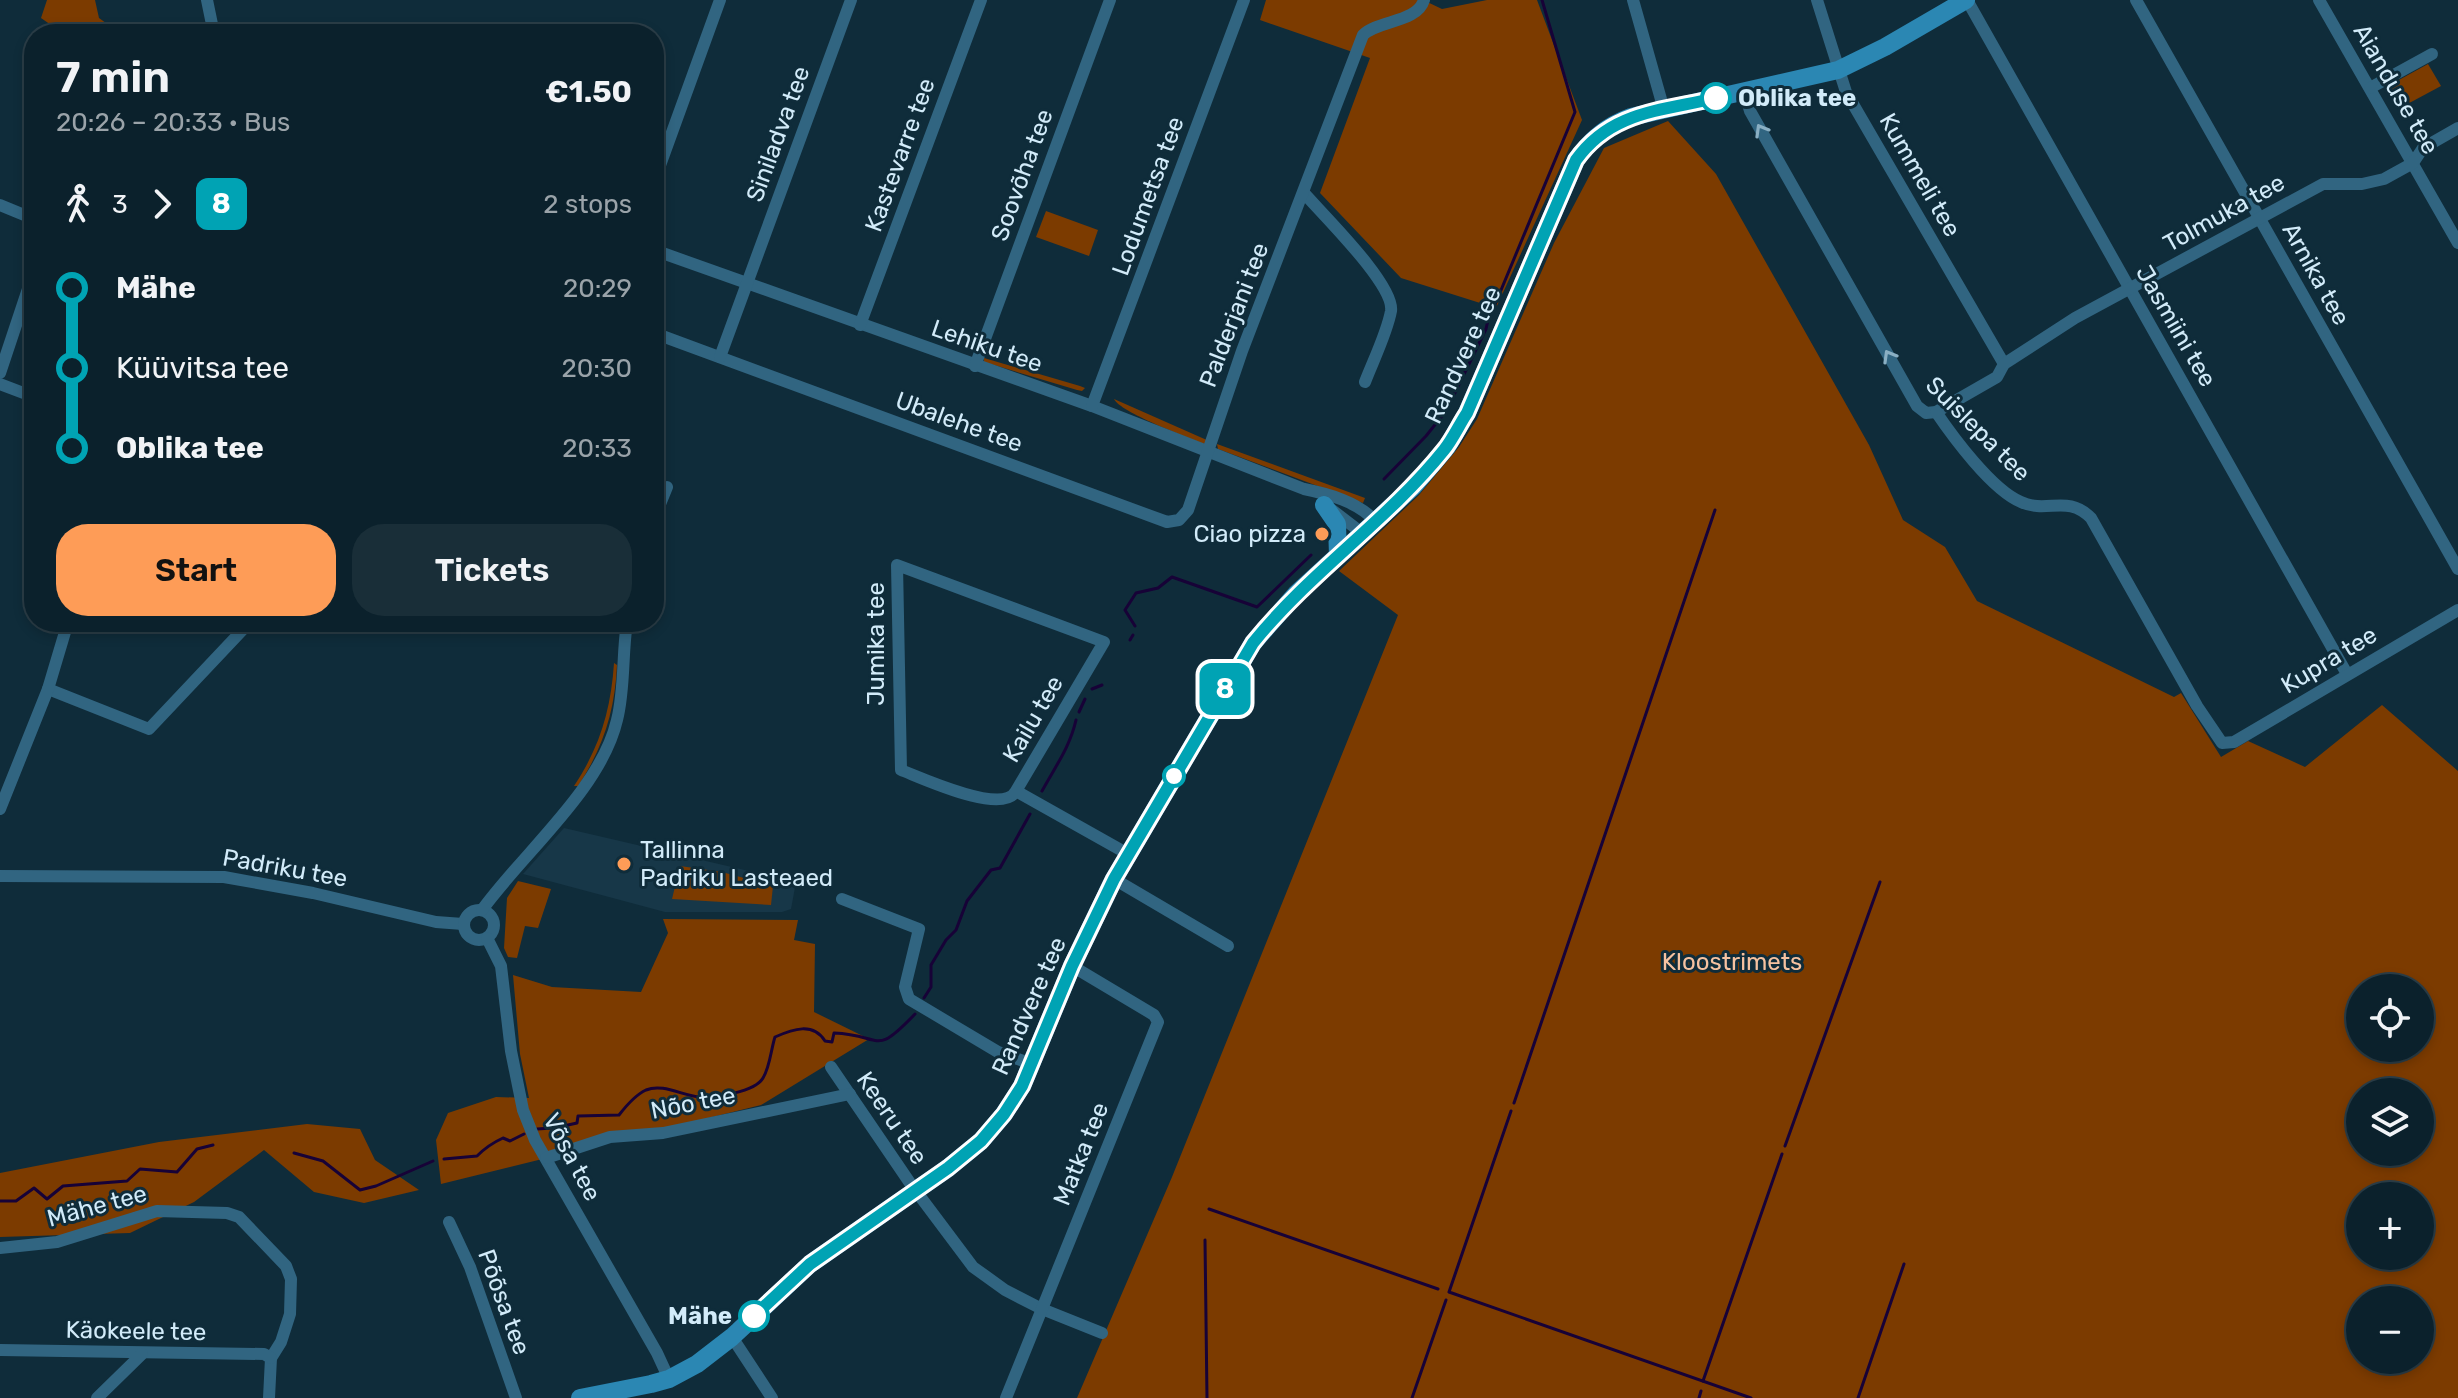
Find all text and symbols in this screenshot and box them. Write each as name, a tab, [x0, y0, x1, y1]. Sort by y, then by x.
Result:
street label: Aianduse tee	[2347, 19, 2445, 159]
text: 7 min	[56, 51, 170, 103]
street label: Siniladva tee	[741, 62, 815, 206]
text: €1.50	[545, 74, 632, 110]
street label: Kastevarre tee	[859, 74, 941, 236]
marker: Oblika tee	[1701, 83, 1731, 113]
place label: Oblika tee	[1738, 84, 1856, 112]
street label: Soovõha tee	[985, 105, 1059, 245]
text: 20:26 – 20:33 · Bus	[56, 107, 290, 138]
street label: Kummeli tee	[1873, 108, 1967, 242]
street label: Lodumetsa tee	[1106, 113, 1190, 279]
one-way arrow	[1755, 124, 1771, 139]
street label: Tolmuka tee	[2159, 168, 2289, 258]
icon: walk	[56, 182, 100, 226]
icon: forward	[140, 182, 184, 226]
text: 8	[212, 187, 231, 220]
text: 3	[112, 189, 128, 220]
text: 2 stops	[543, 189, 632, 220]
street label: Arnika tee	[2276, 218, 2356, 330]
street label: Palderjani tee	[1194, 239, 1274, 391]
street label: Jasmiini tee	[2130, 260, 2222, 392]
text: Mähe	[116, 270, 196, 306]
text: 20:29	[563, 273, 632, 304]
street label: Randvere tee	[1419, 282, 1507, 428]
street label: Lehiku tee	[928, 314, 1046, 378]
text: Küüvitsa tee	[116, 350, 289, 386]
one-way arrow	[1883, 350, 1899, 365]
text: 20:30	[561, 353, 632, 384]
street label: Suislepa tee	[1920, 371, 2036, 487]
street label: Ubalehe tee	[892, 386, 1026, 458]
text: Oblika tee	[116, 430, 264, 466]
text: 20:33	[562, 433, 632, 464]
place label: Ciao pizza	[1194, 520, 1306, 548]
button: Start	[56, 524, 336, 616]
button: Tickets	[352, 524, 632, 616]
marker: Ciao pizza	[1313, 525, 1331, 543]
street label: Jumika tee	[862, 582, 890, 706]
street label: Kupra tee	[2276, 621, 2382, 699]
line badge: 8	[1199, 663, 1251, 715]
street label: Kailu tee	[997, 671, 1069, 767]
text: 8	[1216, 672, 1234, 705]
unlabelled marker	[1163, 765, 1185, 787]
place label: Tallinna Padriku Lasteaed	[640, 836, 833, 892]
street label: Padriku tee	[220, 843, 350, 893]
marker: Tallinna Padriku Lasteaed	[615, 855, 633, 873]
street label: Randvere tee	[986, 933, 1072, 1079]
park label: Kloostrimets	[1662, 948, 1802, 976]
map controls	[2346, 974, 2434, 1374]
button: locate	[2346, 974, 2434, 1062]
street label: Keeru tee	[851, 1066, 933, 1170]
button: layers	[2346, 1078, 2434, 1166]
street label: Nõo tee	[648, 1081, 738, 1125]
street label: Matka tee	[1048, 1098, 1114, 1210]
street label: Võsa tee	[537, 1108, 607, 1206]
street label: Mähe tee	[44, 1179, 150, 1233]
button: +	[2346, 1182, 2434, 1270]
street label: Põõsa tee	[472, 1246, 536, 1358]
button: −	[2346, 1286, 2434, 1374]
marker: Mähe	[739, 1301, 769, 1331]
place label: Mähe	[668, 1302, 732, 1330]
street label: Käokeele tee	[65, 1316, 207, 1346]

